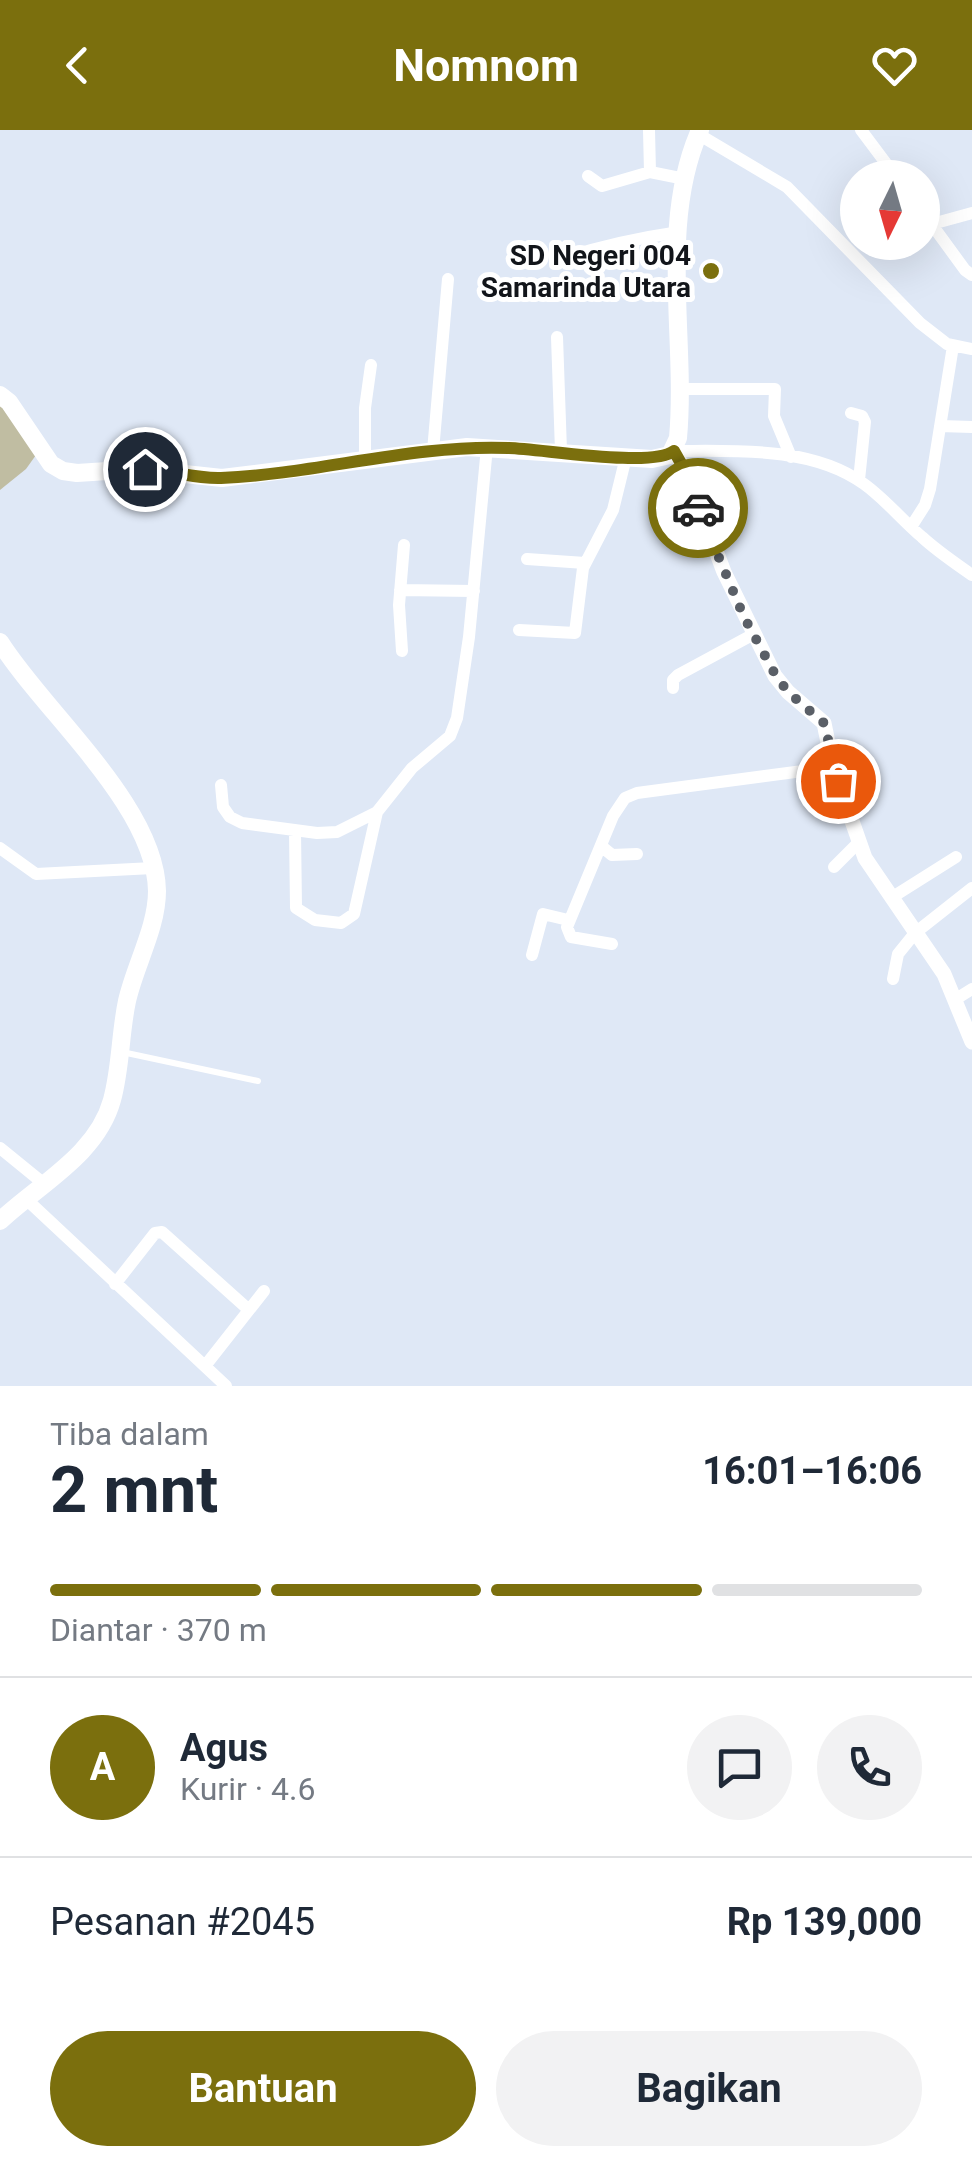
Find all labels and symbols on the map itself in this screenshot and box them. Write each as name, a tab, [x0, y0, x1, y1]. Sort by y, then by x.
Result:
north arrow	[840, 160, 940, 260]
place label: SD Negeri 004 Samarinda Utara	[481, 239, 691, 304]
marker: SD Negeri 004 Samarinda Utara	[700, 260, 722, 282]
pin	[103, 427, 188, 512]
courier	[648, 458, 748, 558]
pin	[796, 739, 881, 824]

